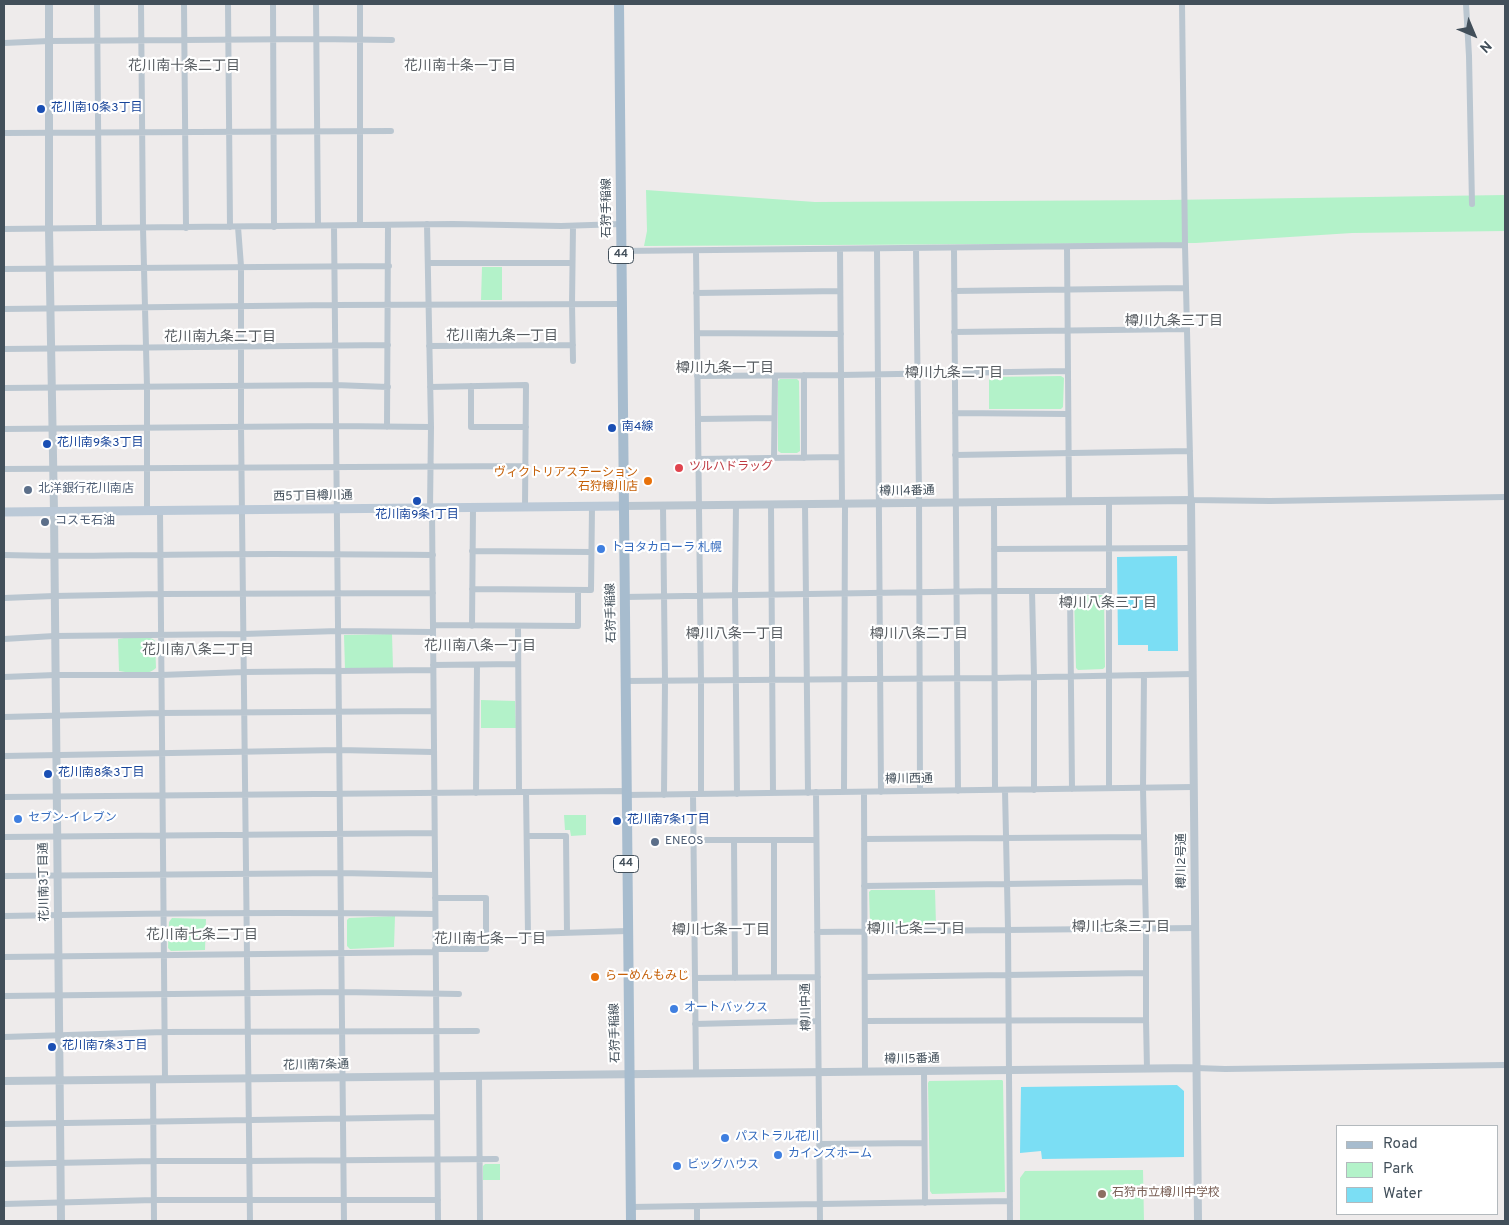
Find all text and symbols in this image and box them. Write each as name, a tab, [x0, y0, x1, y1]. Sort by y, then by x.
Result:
north arrow	[1449, 10, 1499, 60]
text: N	[1475, 36, 1495, 56]
district label: 花川南十条二丁目	[128, 59, 240, 75]
district label: 花川南十条一丁目	[404, 59, 516, 75]
place label: 花川南10条3丁目	[51, 102, 142, 116]
marker: 花川南10条3丁目	[35, 103, 47, 115]
street label: 石狩手稲線	[601, 178, 615, 238]
road number: 44	[608, 246, 634, 264]
district label: 樽川九条三丁目	[1125, 314, 1223, 330]
district label: 花川南九条一丁目	[446, 329, 558, 345]
district label: 花川南九条二丁目	[164, 330, 276, 346]
district label: 樽川九条一丁目	[676, 361, 774, 377]
district label: 樽川九条二丁目	[905, 366, 1003, 382]
place label: 南4線	[622, 421, 653, 435]
marker: 南4線	[606, 422, 618, 434]
place label: 花川南9条3丁目	[57, 437, 143, 451]
marker: 花川南9条3丁目	[41, 438, 53, 450]
place label: ツルハドラッグ	[689, 461, 773, 475]
marker: ツルハドラッグ	[673, 462, 685, 474]
place label: ヴィクトリアステーション 石狩樽川店	[494, 467, 638, 495]
marker: ヴィクトリアステーション 石狩樽川店	[642, 475, 654, 487]
place label: 北洋銀行花川南店	[38, 483, 134, 497]
marker: 北洋銀行花川南店	[22, 484, 34, 496]
street label: 樽川4番通	[879, 484, 935, 500]
street label: 西5丁目樽川通	[273, 489, 353, 505]
marker: 花川南9条1丁目	[411, 495, 423, 507]
place label: 花川南9条1丁目	[375, 509, 459, 523]
place label: コスモ石油	[55, 515, 115, 529]
marker: コスモ石油	[39, 516, 51, 528]
place label: トヨタカローラ 札幌	[611, 542, 722, 556]
marker: トヨタカローラ 札幌	[595, 543, 607, 555]
street label: 石狩手稲線	[604, 583, 620, 643]
district label: 樽川八条三丁目	[1059, 596, 1157, 612]
district label: 樽川八条一丁目	[686, 627, 784, 643]
district label: 樽川八条二丁目	[870, 627, 968, 643]
district label: 花川南八条一丁目	[424, 639, 536, 655]
district label: 花川南八条二丁目	[142, 643, 254, 659]
place label: 花川南8条3丁目	[58, 767, 145, 781]
marker: 花川南8条3丁目	[42, 768, 54, 780]
street label: 樽川西通	[885, 772, 933, 788]
place label: セブン-イレブン	[28, 812, 117, 826]
marker: セブン-イレブン	[12, 813, 24, 825]
place label: 花川南7条1丁目	[627, 814, 710, 828]
marker: 花川南7条1丁目	[611, 815, 623, 827]
street label: 樽川2号通	[1176, 833, 1190, 889]
place label: ENEOS	[665, 835, 704, 849]
marker: ENEOS	[649, 836, 661, 848]
street label: 花川南3丁目通	[37, 842, 53, 922]
road number: 44	[614, 856, 638, 872]
district label: 樽川七条三丁目	[1072, 920, 1170, 936]
district label: 樽川七条二丁目	[867, 922, 965, 938]
district label: 樽川七条一丁目	[672, 923, 770, 939]
district label: 花川南七条二丁目	[146, 928, 258, 944]
district label: 花川南七条一丁目	[434, 932, 546, 948]
place label: らーめんもみじ	[605, 970, 689, 984]
marker: らーめんもみじ	[589, 971, 601, 983]
street label: 樽川中通	[799, 983, 815, 1031]
place label: オートバックス	[684, 1002, 768, 1016]
street label: 石狩手稲線	[608, 1003, 624, 1063]
marker: オートバックス	[668, 1003, 680, 1015]
place label: 花川南7条3丁目	[62, 1040, 147, 1054]
marker: 花川南7条3丁目	[46, 1041, 58, 1053]
street label: 樽川5番通	[884, 1052, 940, 1068]
street label: 花川南7条通	[283, 1058, 349, 1074]
legend	[1336, 1125, 1499, 1215]
place label: パストラル花川	[735, 1131, 819, 1145]
marker: パストラル花川	[719, 1132, 731, 1144]
text: Road	[1383, 1135, 1418, 1154]
place label: カインズホーム	[788, 1148, 872, 1162]
marker: カインズホーム	[772, 1149, 784, 1161]
place label: ビッグハウス	[687, 1159, 759, 1173]
marker: ビッグハウス	[671, 1160, 683, 1172]
text: Park	[1383, 1160, 1414, 1179]
text: Water	[1383, 1185, 1422, 1204]
place label: 石狩市立樽川中学校	[1112, 1187, 1220, 1201]
marker: 石狩市立樽川中学校	[1096, 1188, 1108, 1200]

